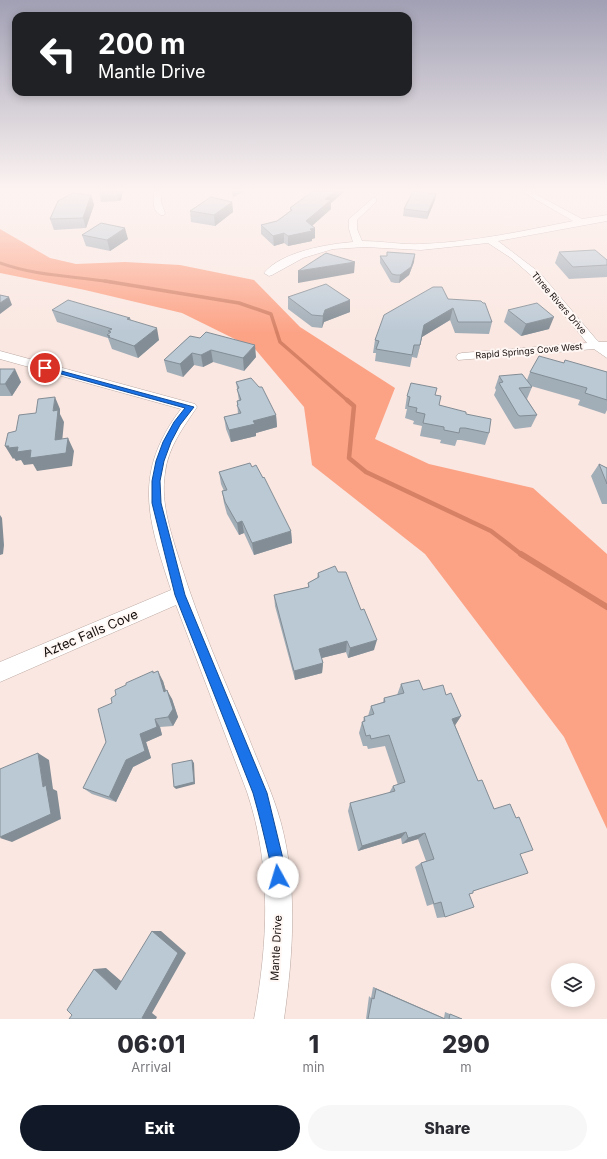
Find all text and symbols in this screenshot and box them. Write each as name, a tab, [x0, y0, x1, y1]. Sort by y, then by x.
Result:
text: 200 m	[98, 27, 186, 61]
icon: left	[32, 28, 84, 80]
text: Mantle Drive	[98, 61, 205, 82]
street label: Three Rivers Drive	[529, 269, 589, 336]
street label: Rapid Springs Cove West	[475, 340, 583, 361]
pin	[28, 351, 62, 385]
icon: arrive	[34, 357, 56, 379]
street label: Aztec Falls Cove	[40, 606, 140, 660]
position arrow	[257, 856, 299, 898]
street label: Mantle Drive	[267, 915, 285, 981]
map controls	[551, 963, 595, 1007]
button: layers	[551, 963, 595, 1007]
text: 06:01	[117, 1030, 185, 1059]
text: 1	[308, 1030, 319, 1059]
text: 290	[442, 1030, 490, 1059]
text: Arrival	[131, 1059, 171, 1075]
text: min	[303, 1059, 325, 1075]
text: m	[460, 1059, 472, 1075]
button: Exit	[20, 1105, 300, 1151]
button: Share	[308, 1105, 587, 1151]

